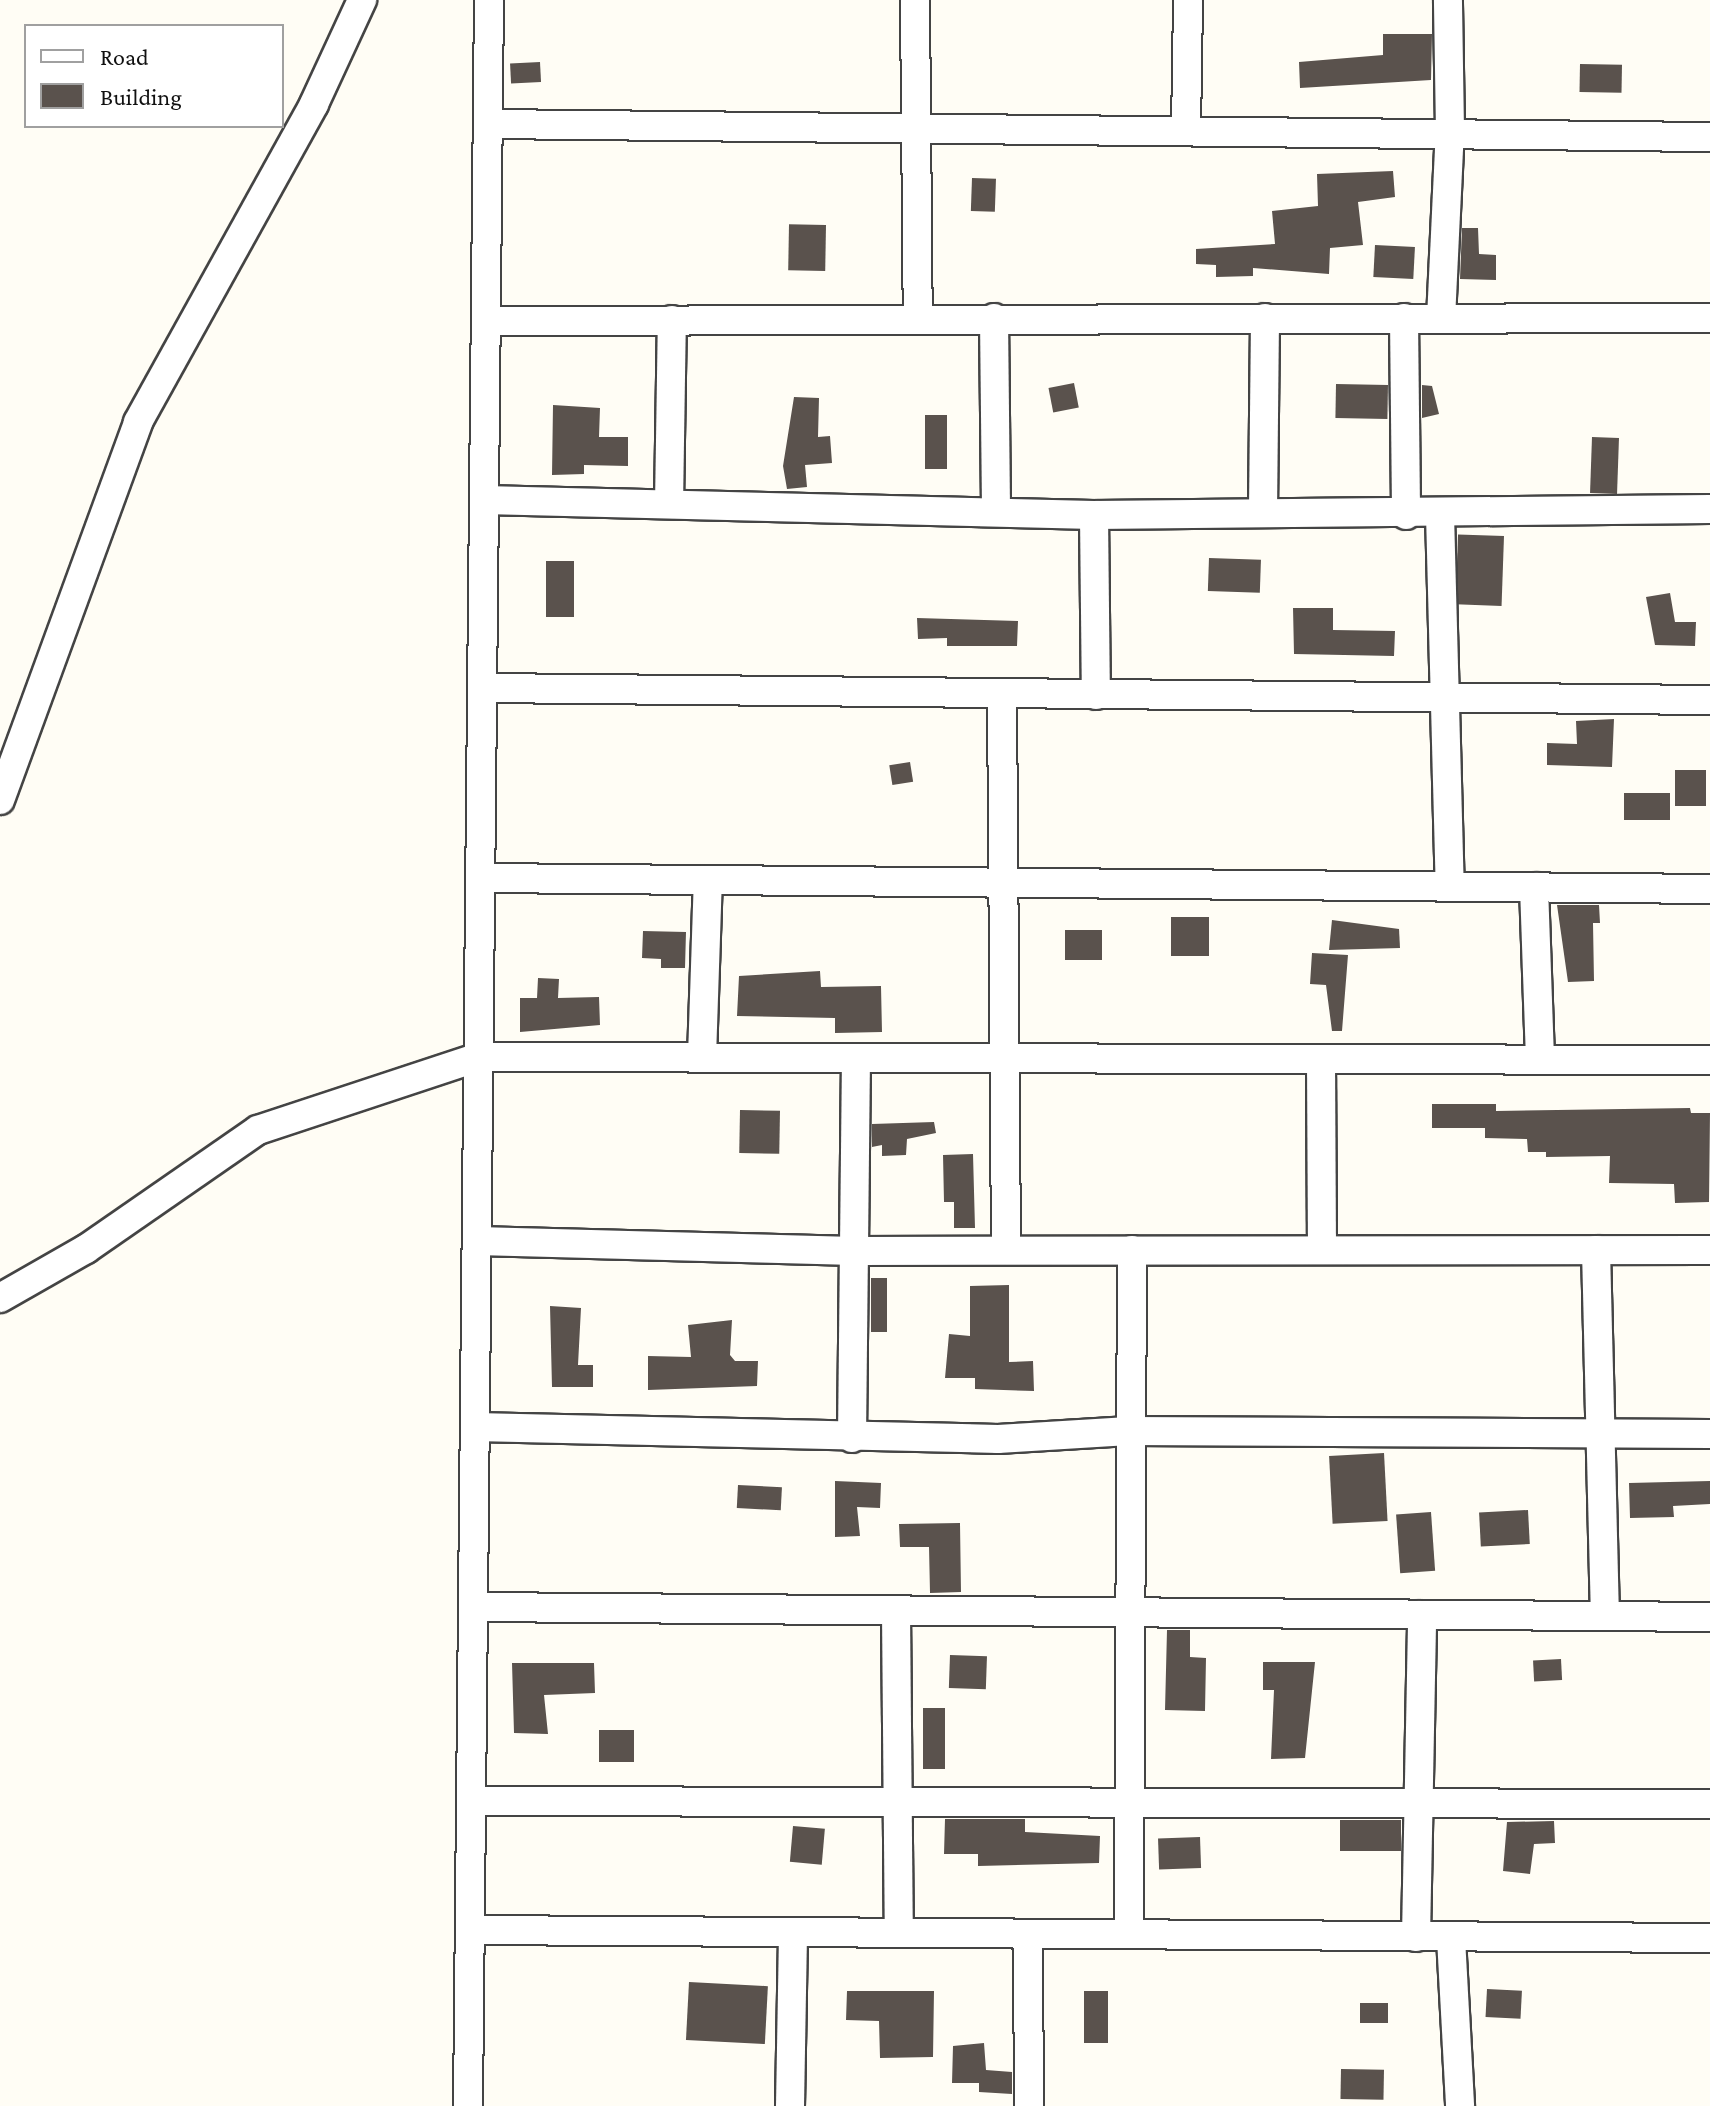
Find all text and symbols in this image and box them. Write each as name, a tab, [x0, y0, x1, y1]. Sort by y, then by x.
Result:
legend	[24, 24, 284, 128]
text: Road	[100, 43, 149, 70]
text: Building	[100, 83, 182, 110]

